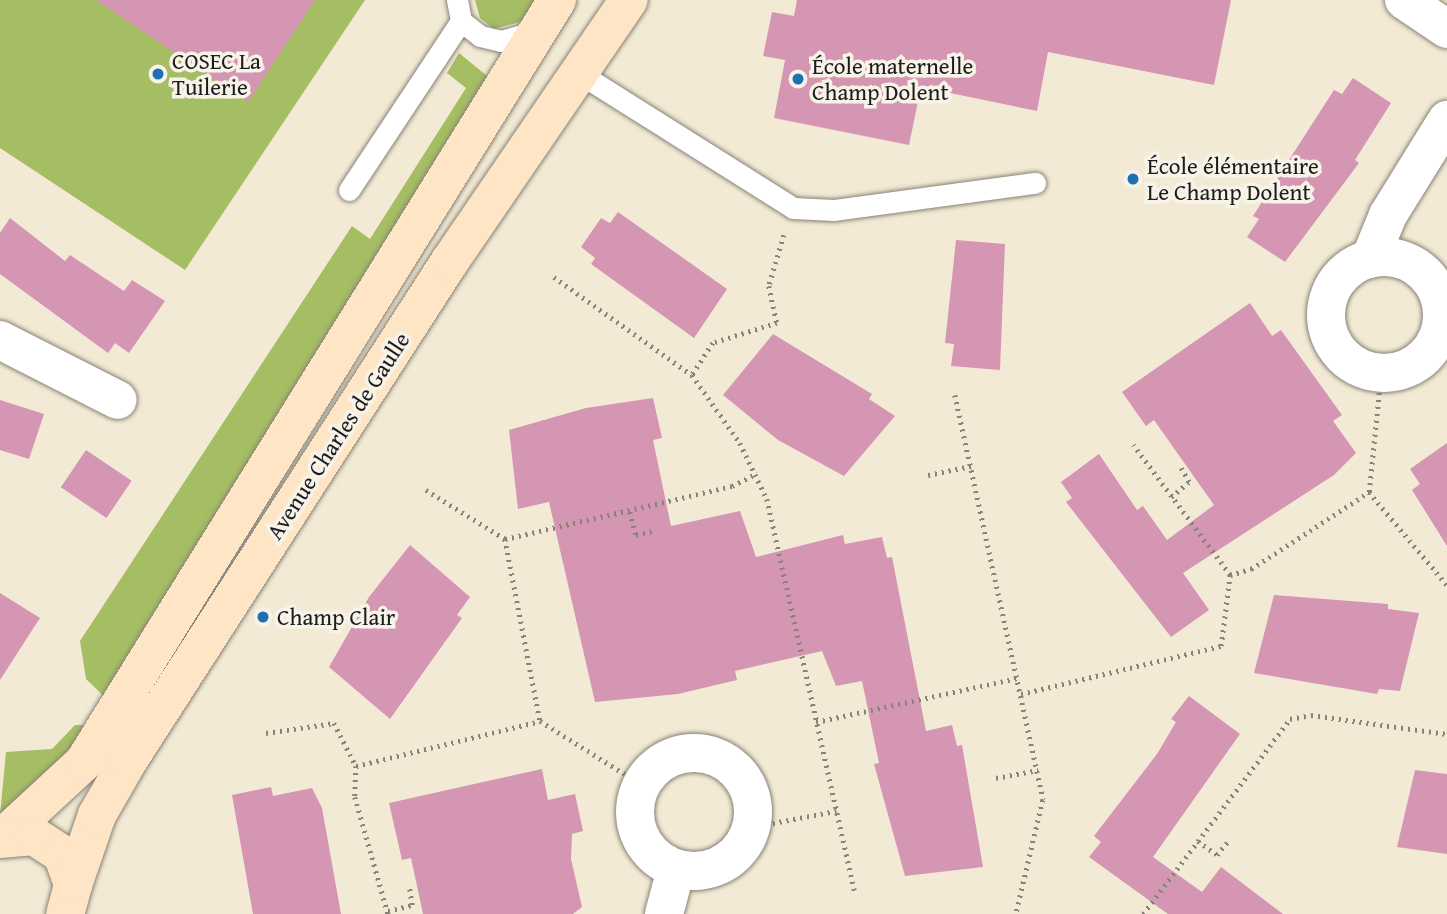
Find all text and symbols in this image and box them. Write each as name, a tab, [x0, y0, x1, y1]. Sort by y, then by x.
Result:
place label: COSEC La Tuilerie	[172, 47, 261, 101]
place label: École maternelle Champ Dolent	[812, 52, 973, 106]
marker: COSEC La Tuilerie	[150, 66, 166, 82]
marker: École maternelle Champ Dolent	[790, 71, 806, 87]
place label: École élémentaire Le Champ Dolent	[1147, 152, 1319, 206]
marker: École élémentaire Le Champ Dolent	[1125, 171, 1141, 187]
street label: Avenue Charles de Gaulle	[261, 327, 415, 545]
place label: Champ Clair	[277, 603, 395, 631]
marker: Champ Clair	[255, 609, 271, 625]

